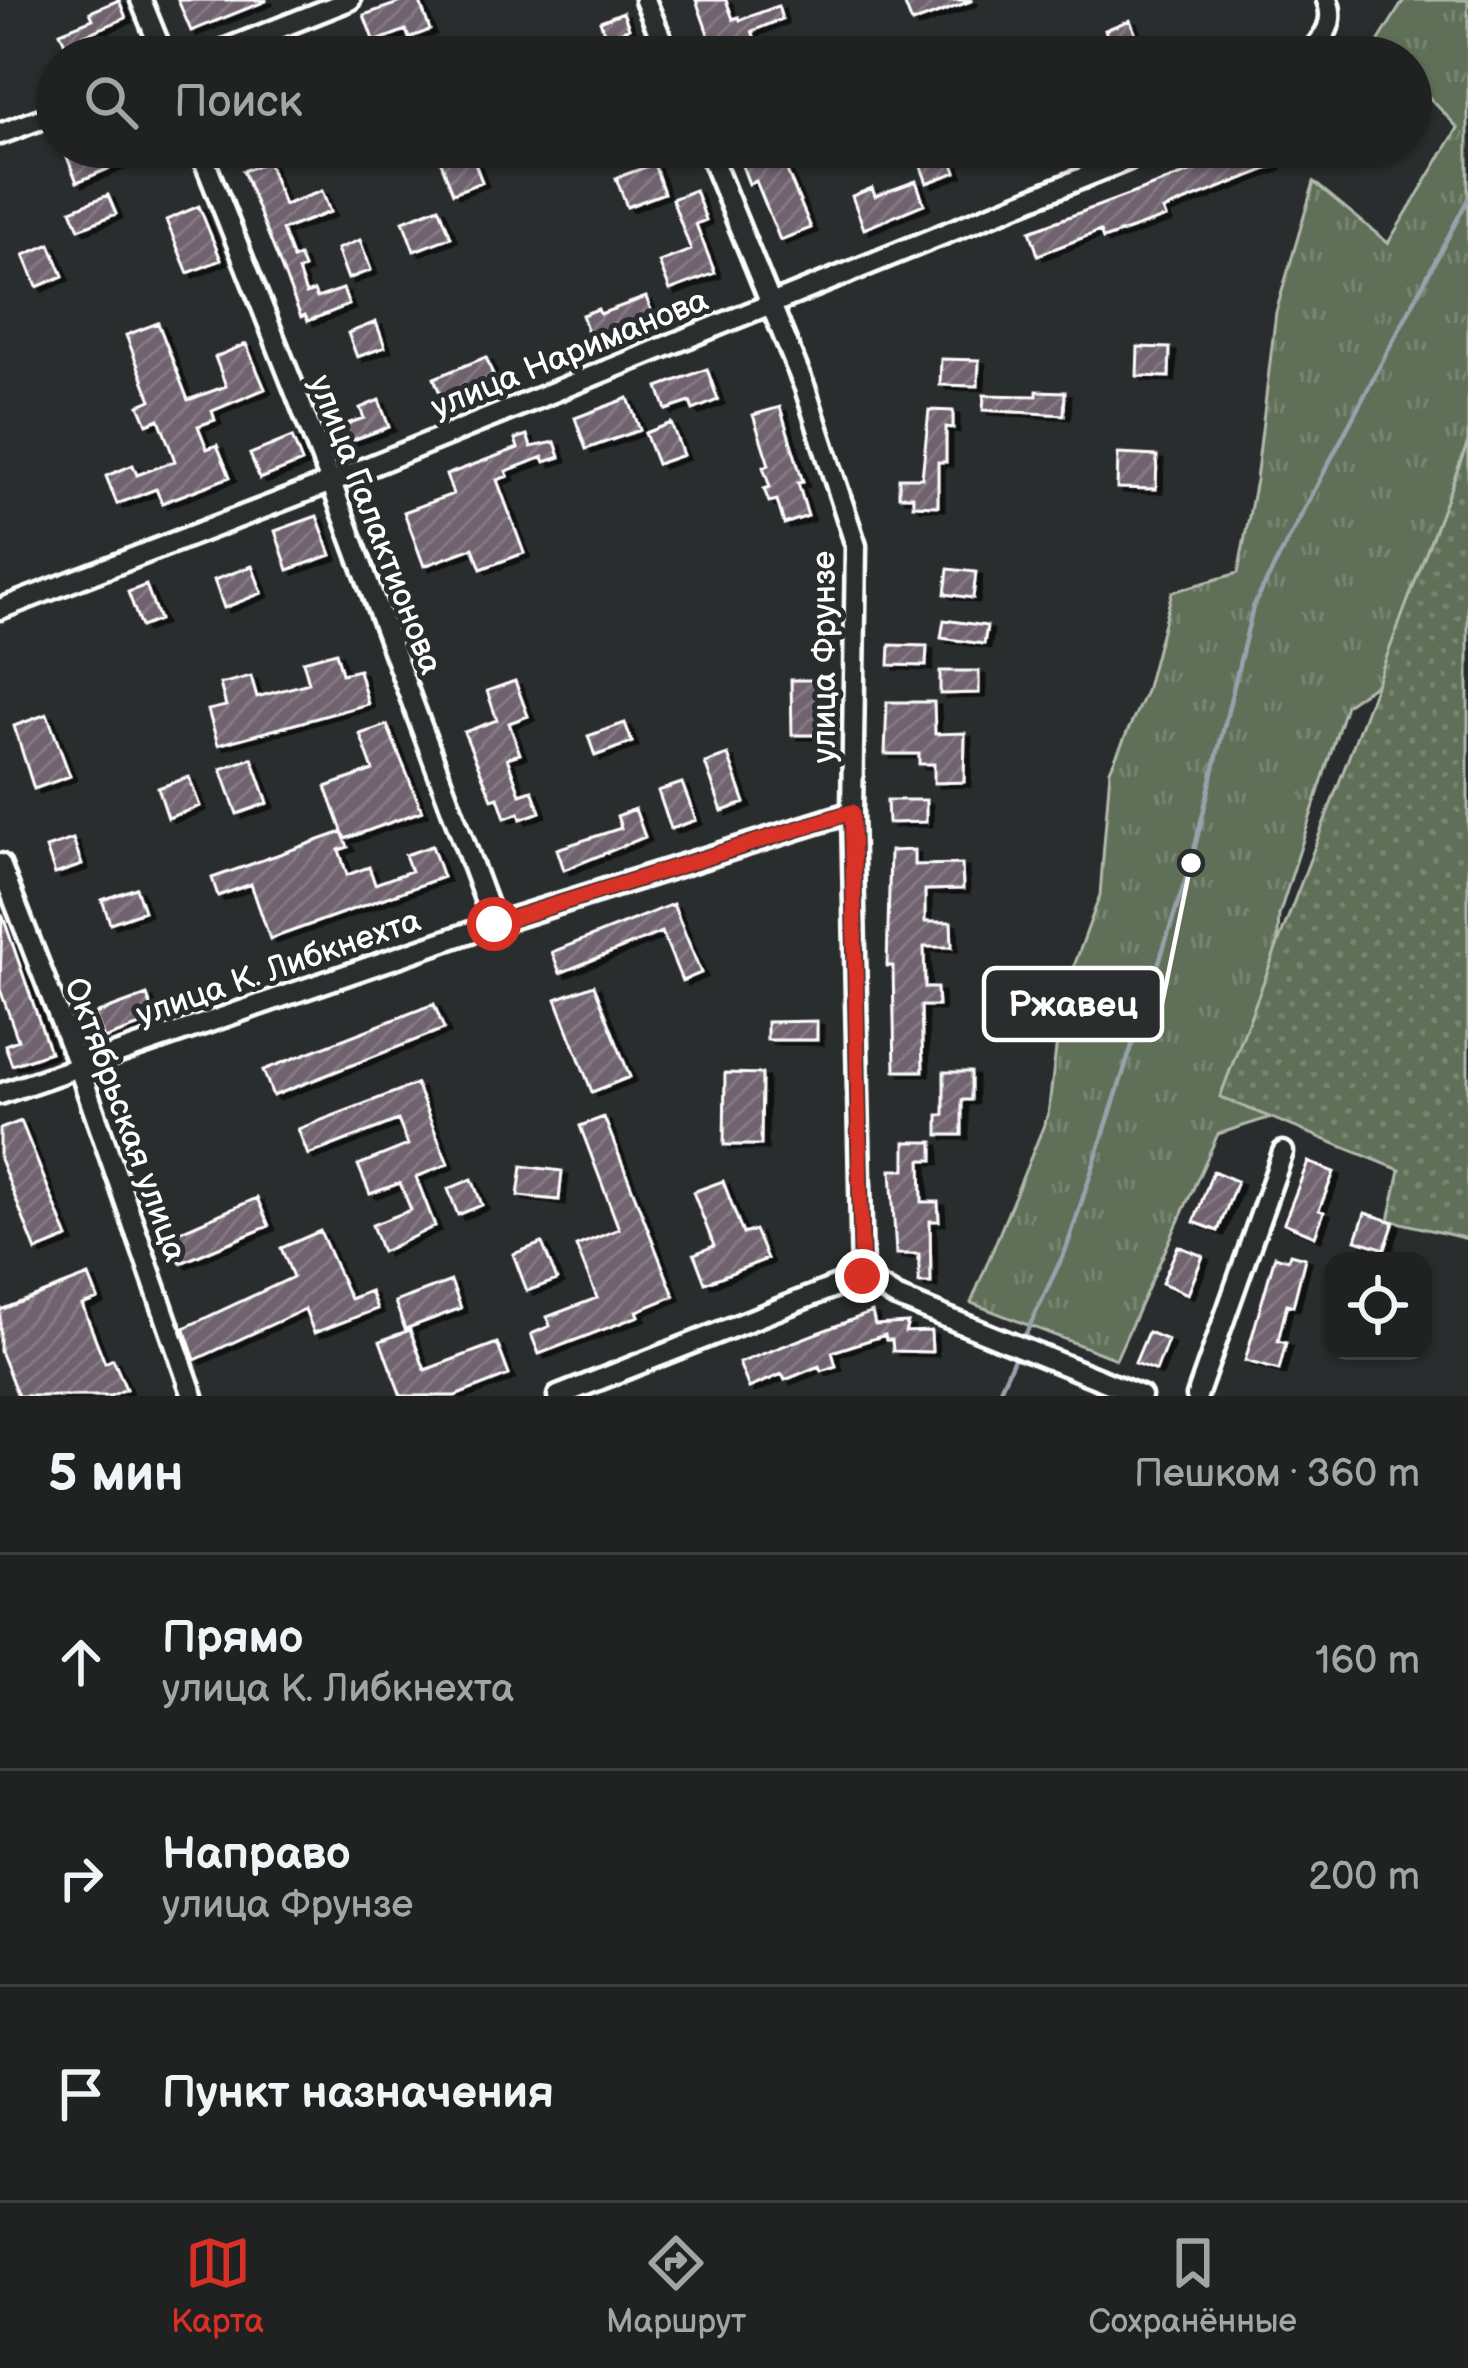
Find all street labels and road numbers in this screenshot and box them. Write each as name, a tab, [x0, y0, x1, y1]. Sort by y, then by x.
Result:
street label: улица Нариманова	[425, 280, 714, 428]
street label: улица Галактионова	[300, 369, 451, 680]
street label: улица Фрунзе	[805, 551, 845, 763]
street label: улица К. Либкнехта	[131, 900, 426, 1035]
street label: Октябрьская улица	[55, 972, 195, 1267]

